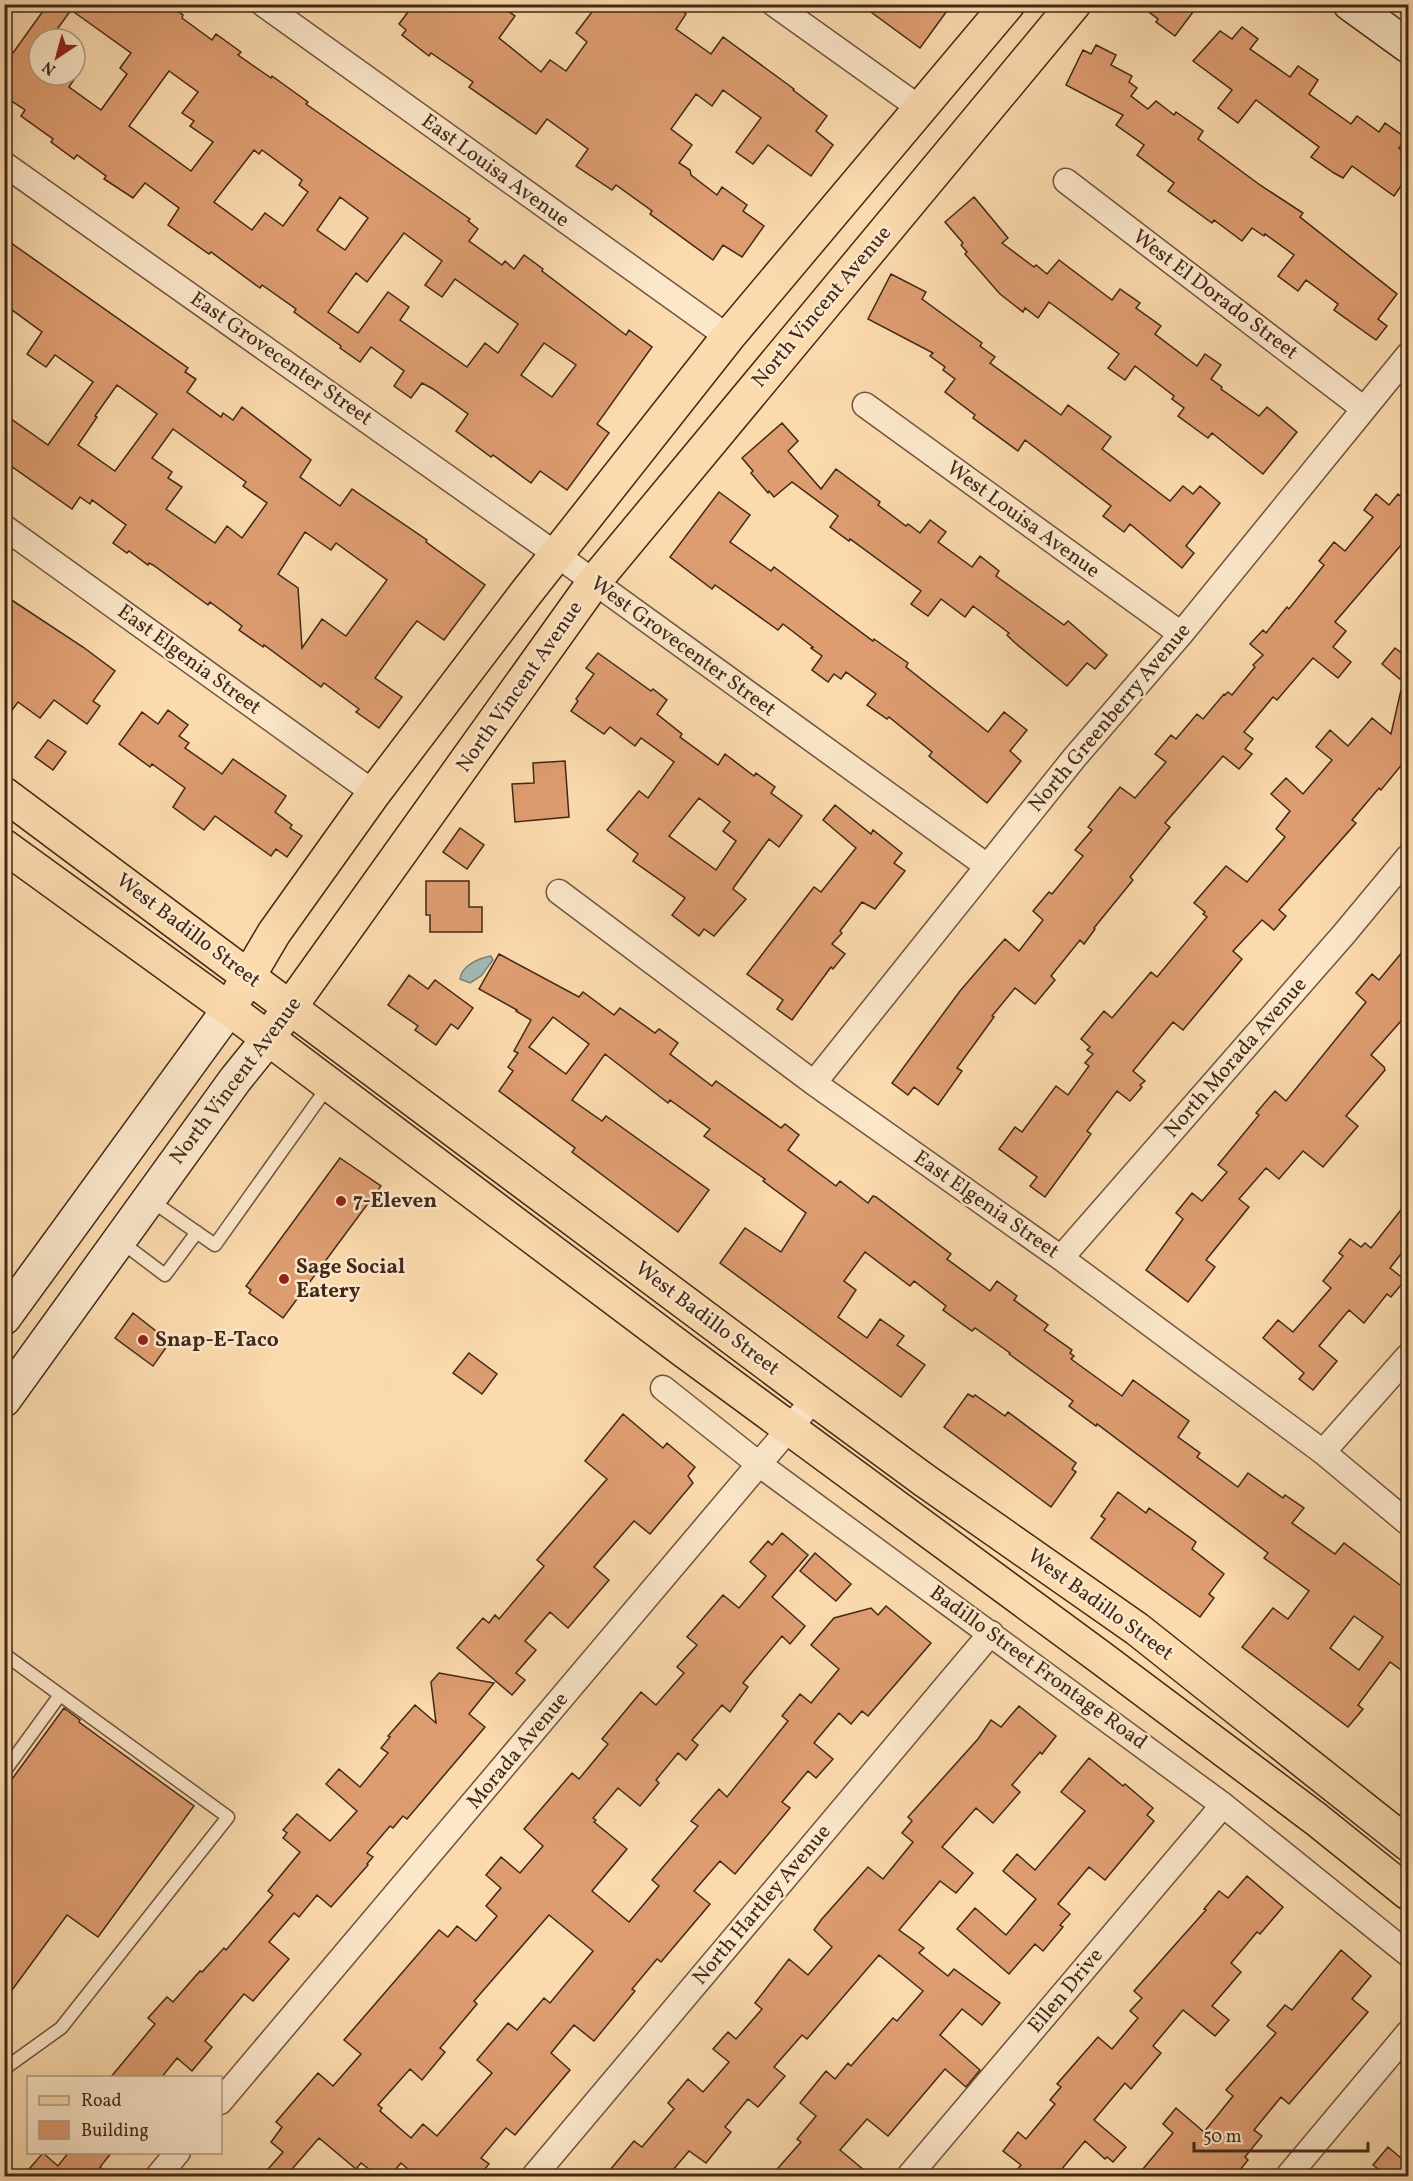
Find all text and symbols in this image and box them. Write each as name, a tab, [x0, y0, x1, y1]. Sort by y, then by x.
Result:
north arrow	[27, 27, 87, 87]
text: N	[38, 55, 61, 80]
street label: East Louisa Avenue	[415, 107, 575, 235]
street label: North Vincent Avenue	[746, 220, 898, 394]
street label: West El Dorado Street	[1126, 223, 1304, 367]
street label: East Grovecenter Street	[184, 285, 378, 433]
street label: West Louisa Avenue	[940, 454, 1106, 586]
street label: West Grovecenter Street	[584, 570, 782, 724]
street label: North Vincent Avenue	[450, 595, 590, 779]
street label: East Elgenia Street	[111, 598, 267, 722]
street label: North Greenberry Avenue	[1022, 617, 1198, 819]
street label: West Badillo Street	[110, 867, 266, 995]
street label: North Morada Avenue	[1158, 971, 1314, 1145]
street label: North Vincent Avenue	[163, 991, 309, 1171]
street label: East Elgenia Street	[907, 1144, 1065, 1266]
place label: 7-Eleven	[353, 1187, 437, 1216]
marker: 7-Eleven	[334, 1194, 348, 1208]
place label: Sage Social Eatery	[296, 1253, 405, 1306]
street label: West Badillo Street	[629, 1255, 785, 1383]
marker: Sage Social Eatery	[277, 1272, 291, 1286]
place label: Snap-E-Taco	[155, 1326, 279, 1355]
marker: Snap-E-Taco	[136, 1333, 150, 1347]
street label: West Badillo Street	[1021, 1542, 1179, 1668]
street label: Badillo Street Frontage Road	[923, 1579, 1153, 1757]
street label: Morada Avenue	[460, 1686, 576, 1816]
street label: North Hartley Avenue	[686, 1818, 838, 1992]
street label: Ellen Drive	[1022, 1942, 1110, 2040]
legend	[27, 2076, 222, 2154]
text: Road	[81, 2089, 122, 2114]
scale bar	[1194, 2115, 1368, 2153]
text: Building	[81, 2119, 149, 2144]
text: 50 m	[1203, 2125, 1242, 2150]

